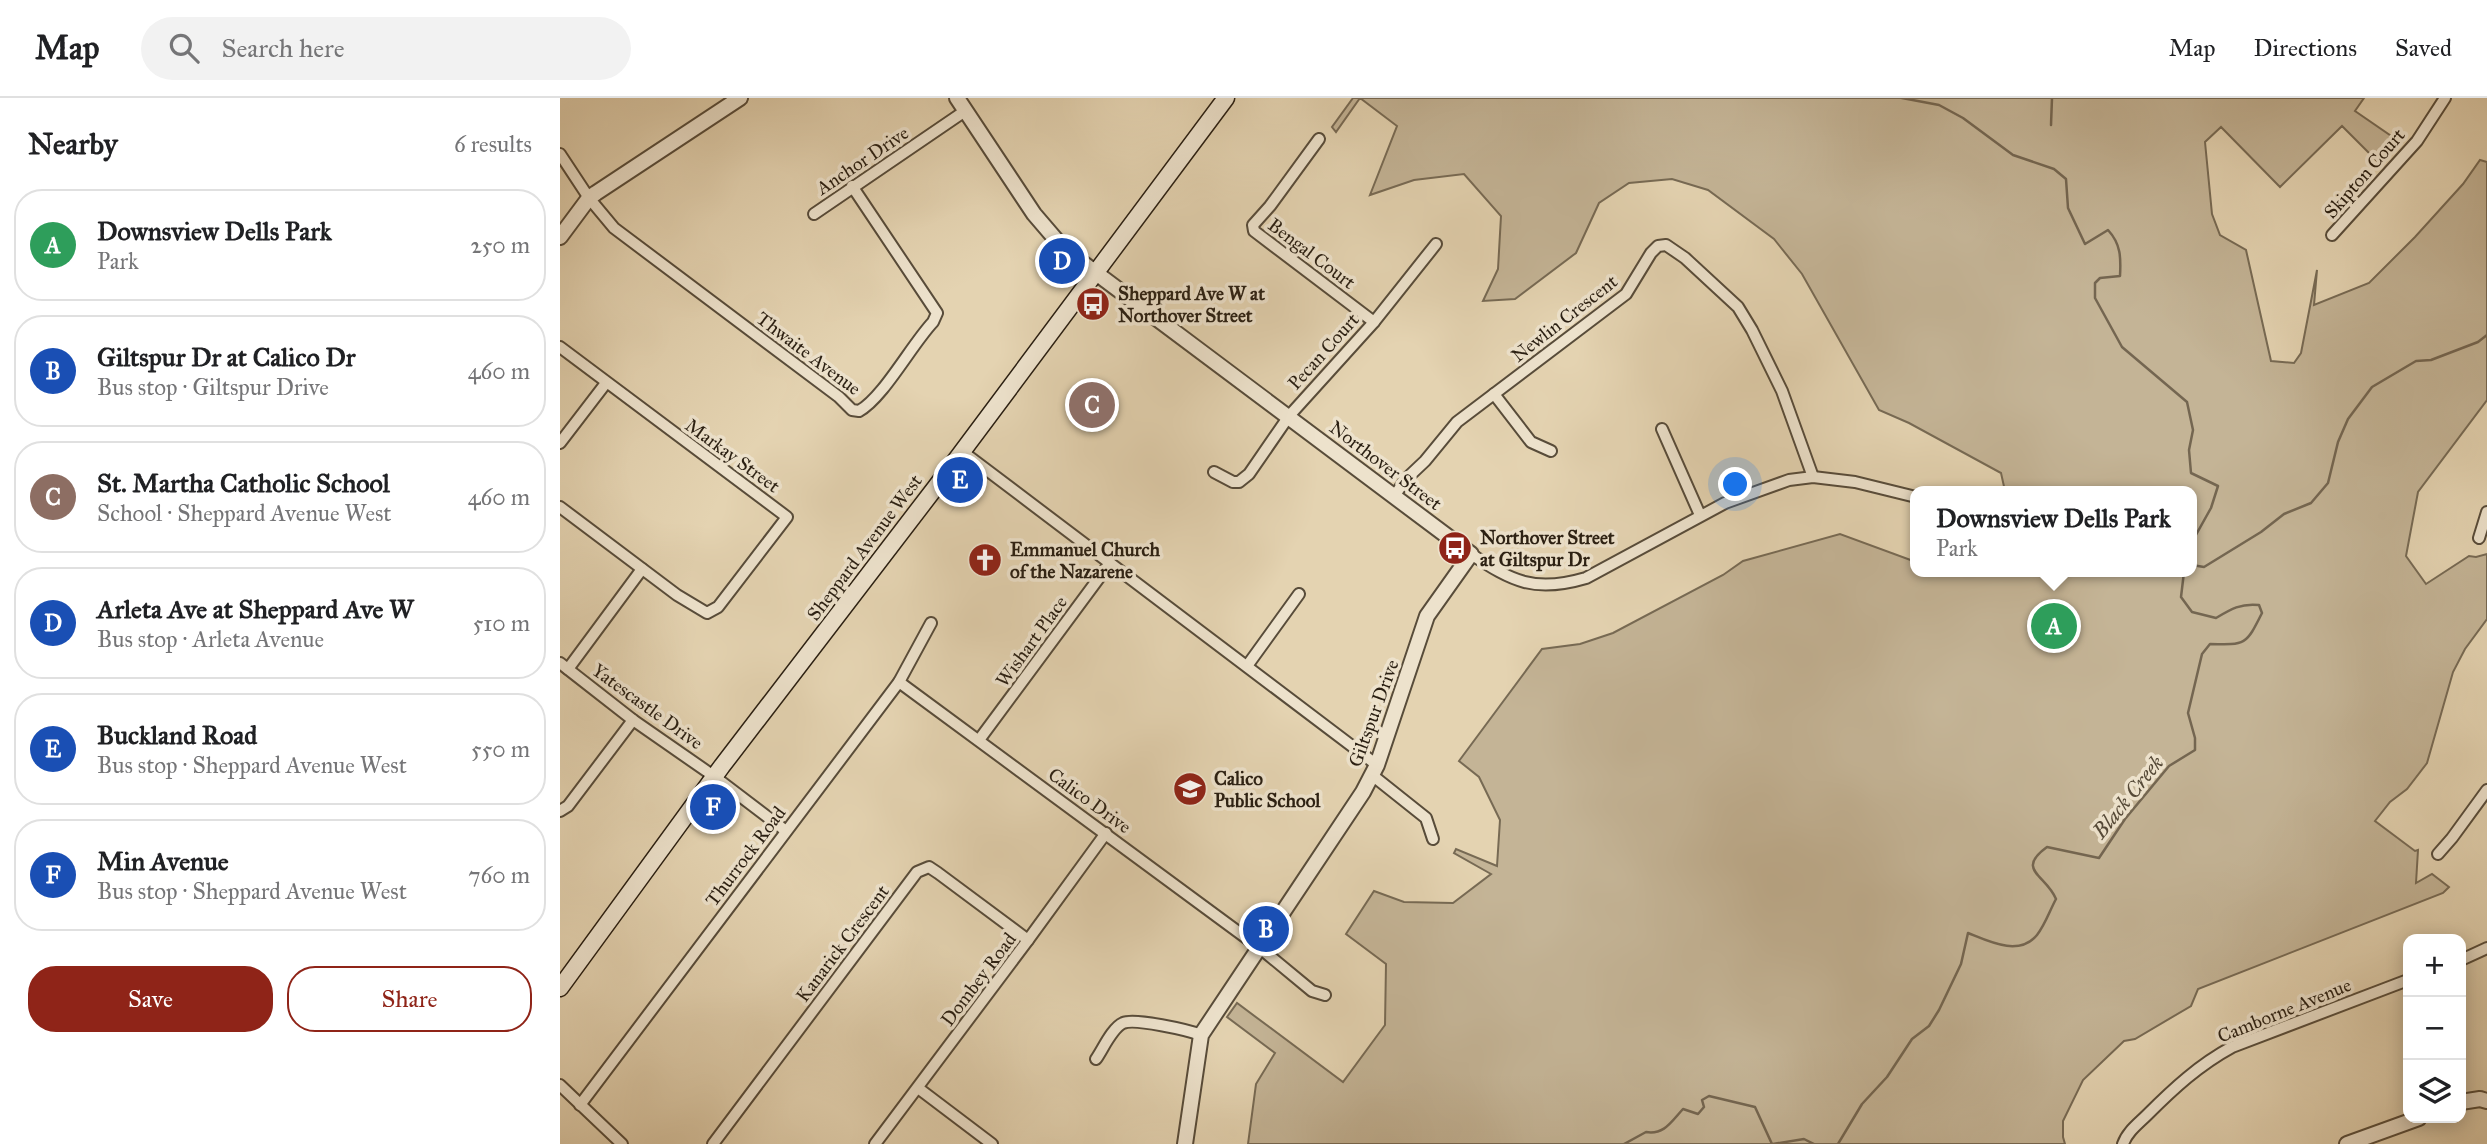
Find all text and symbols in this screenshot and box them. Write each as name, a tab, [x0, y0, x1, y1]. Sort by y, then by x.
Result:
search box	[141, 17, 631, 80]
text: Map	[35, 28, 99, 68]
icon: search	[165, 29, 203, 67]
text: Search here	[221, 32, 345, 64]
text: Map	[2169, 33, 2216, 63]
text: Directions	[2254, 33, 2357, 63]
text: Saved	[2395, 33, 2452, 63]
street label: Anchor Drive	[811, 121, 913, 200]
street label: Skipton Court	[2319, 123, 2410, 223]
text: Nearby	[28, 126, 118, 162]
text: 6 results	[454, 130, 532, 158]
street label: Bengal Court	[1263, 213, 1360, 295]
text: Downsview Dells Park	[97, 215, 332, 247]
text: A	[45, 231, 61, 259]
text: 250 m	[470, 231, 530, 259]
pin: D	[1039, 235, 1085, 287]
text: Park	[97, 247, 139, 275]
street label: Newlin Crescent	[1507, 270, 1622, 367]
place label: Sheppard Ave W at Northover Street	[1118, 282, 1265, 327]
bus stop icon: Sheppard Ave W at Northover Street	[1074, 285, 1112, 323]
street label: Thwaite Avenue	[752, 307, 865, 400]
street label: Pecan Court	[1283, 308, 1364, 394]
text: Giltspur Dr at Calico Dr	[97, 341, 356, 373]
text: B	[45, 357, 61, 385]
text: 460 m	[468, 357, 530, 385]
text: Bus stop · Giltspur Drive	[97, 373, 329, 401]
pin: C	[1069, 379, 1115, 431]
street label: Markay Street	[681, 413, 785, 498]
street label: Northover Street	[1325, 416, 1447, 515]
pin: E	[937, 454, 983, 506]
text: St. Martha Catholic School	[97, 467, 390, 499]
your location	[1718, 467, 1752, 501]
street label: Sheppard Avenue West	[802, 469, 927, 625]
text: C	[45, 483, 61, 511]
text: 460 m	[468, 483, 530, 511]
popup	[1910, 486, 2197, 577]
text: School · Sheppard Avenue West	[97, 499, 392, 527]
text: Downsview Dells Park	[1936, 502, 2171, 534]
place label: Northover Street at Giltspur Dr	[1480, 526, 1615, 572]
bus stop icon: Northover Street at Giltspur Dr	[1436, 529, 1474, 567]
text: Park	[1936, 534, 1978, 562]
place label: Emmanuel Church of the Nazarene	[1010, 538, 1161, 583]
church icon: Emmanuel Church of the Nazarene	[966, 541, 1004, 579]
street label: Wishart Place	[991, 591, 1072, 691]
text: Arleta Ave at Sheppard Ave W	[97, 593, 414, 625]
pin: A	[2031, 600, 2077, 652]
text: D	[44, 609, 62, 637]
text: 510 m	[473, 609, 530, 637]
text: Bus stop · Arleta Avenue	[97, 625, 324, 653]
street label: Giltspur Drive	[1343, 656, 1404, 770]
street label: Yatescastle Drive	[588, 659, 708, 754]
text: Buckland Road	[97, 719, 257, 751]
text: E	[45, 735, 61, 763]
text: 550 m	[471, 735, 530, 763]
water label: Black Creek	[2086, 750, 2170, 844]
text: Bus stop · Sheppard Avenue West	[97, 751, 407, 779]
street label: Calico Drive	[1044, 763, 1136, 838]
place label: Calico Public School	[1214, 767, 1321, 812]
school or university icon: Calico Public School	[1171, 770, 1209, 808]
pin: F	[690, 781, 736, 833]
street label: Thurrock Road	[700, 802, 791, 911]
text: Min Avenue	[97, 845, 229, 877]
text: F	[45, 861, 61, 889]
text: 760 m	[468, 861, 530, 889]
text: Bus stop · Sheppard Avenue West	[97, 877, 407, 905]
street label: Kanarick Crescent	[791, 880, 894, 1006]
pin: B	[1243, 903, 1289, 955]
street label: Dombey Road	[936, 928, 1021, 1031]
map controls	[2403, 934, 2466, 1123]
button: +	[2403, 934, 2466, 997]
button: Save	[28, 966, 273, 1032]
button: Share	[287, 966, 532, 1032]
street label: Camborne Avenue	[2214, 973, 2354, 1048]
button: −	[2403, 997, 2466, 1060]
button: layers	[2403, 1060, 2466, 1123]

